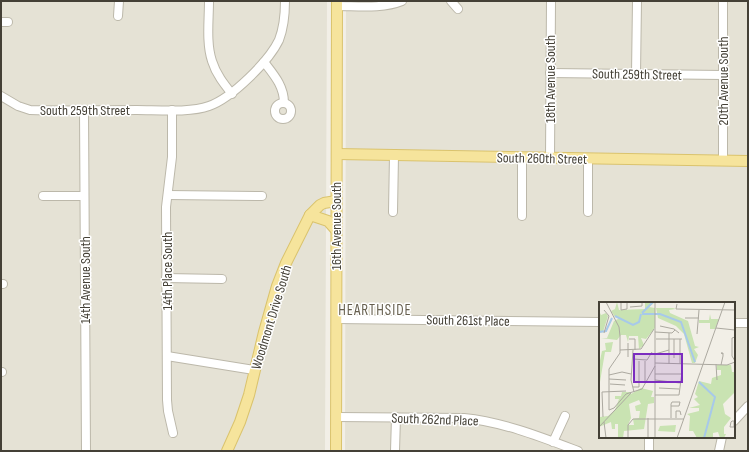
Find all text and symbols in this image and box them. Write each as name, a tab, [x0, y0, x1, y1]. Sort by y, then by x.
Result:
street label: 18th Avenue South	[542, 35, 559, 123]
street label: 20th Avenue South	[715, 37, 732, 125]
street label: South 259th Street	[592, 65, 682, 84]
street label: South 259th Street	[40, 102, 130, 119]
street label: South 260th Street	[497, 149, 587, 168]
street label: 16th Avenue South	[328, 182, 345, 270]
street label: 14th Place South	[159, 232, 176, 310]
street label: 14th Avenue South	[77, 236, 94, 324]
street label: Woodmont Drive South	[248, 263, 295, 371]
district label: HEARTHSIDE	[338, 301, 412, 320]
inset map	[599, 302, 735, 438]
street label: South 261st Place	[426, 311, 510, 330]
street label: South 262nd Place	[391, 409, 479, 430]

